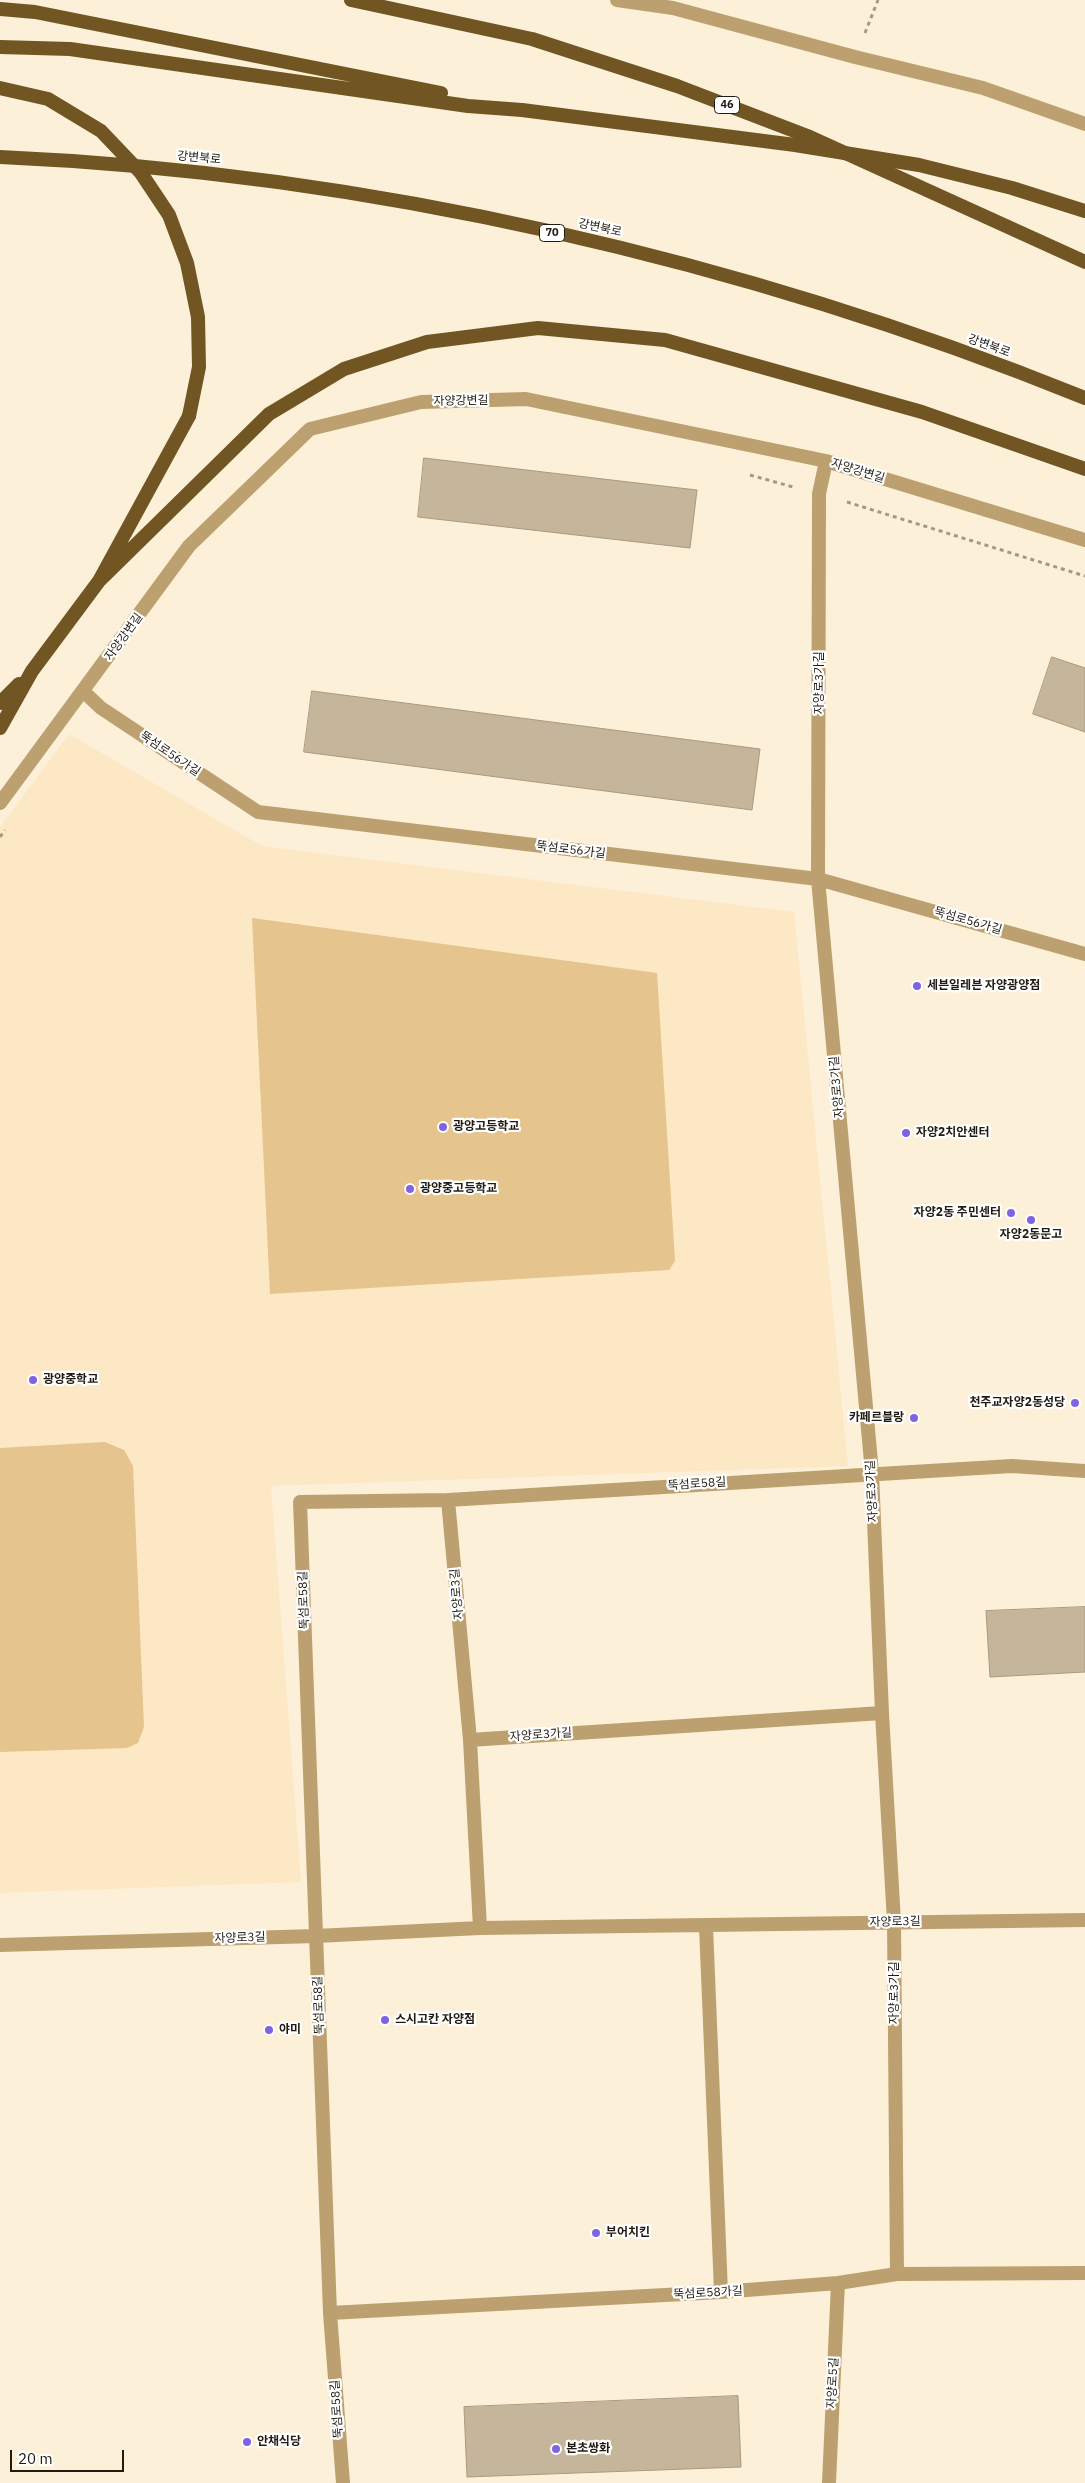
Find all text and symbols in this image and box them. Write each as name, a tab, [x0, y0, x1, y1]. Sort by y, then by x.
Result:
road number: 46	[714, 96, 740, 114]
street label: 강변북로	[176, 149, 222, 167]
street label: 강변북로	[577, 216, 623, 240]
road number: 70	[540, 224, 564, 242]
street label: 강변북로	[966, 332, 1012, 360]
street label: 자양강변길	[433, 393, 489, 409]
street label: 자양강변길	[830, 456, 886, 486]
street label: 자양강변길	[102, 610, 146, 664]
street label: 자양로3가길	[813, 652, 827, 714]
street label: 뚝섬로56가길	[137, 729, 203, 779]
street label: 뚝섬로56가길	[536, 839, 606, 861]
street label: 뚝섬로56가길	[933, 904, 1003, 938]
place label: 세븐일레븐 자양광양점	[927, 979, 1040, 993]
marker: 세븐일레븐 자양광양점	[911, 980, 923, 992]
street label: 자양로3가길	[827, 1055, 847, 1119]
place label: 광양고등학교	[453, 1120, 519, 1134]
marker: 광양고등학교	[437, 1121, 449, 1133]
place label: 자양2치안센터	[916, 1126, 989, 1140]
marker: 자양2치안센터	[900, 1127, 912, 1139]
place label: 광양중고등학교	[420, 1182, 497, 1196]
marker: 광양중고등학교	[404, 1183, 416, 1195]
place label: 자양2동 주민센터	[914, 1206, 1001, 1220]
marker: 자양2동 주민센터	[1005, 1207, 1017, 1219]
marker: 자양2동문고	[1025, 1214, 1037, 1226]
place label: 자양2동문고	[1000, 1228, 1062, 1242]
place label: 광양중학교	[43, 1373, 98, 1387]
marker: 광양중학교	[27, 1374, 39, 1386]
place label: 천주교자양2동성당	[969, 1396, 1065, 1410]
marker: 천주교자양2동성당	[1069, 1397, 1081, 1409]
place label: 카페르블랑	[849, 1411, 904, 1425]
marker: 카페르블랑	[908, 1412, 920, 1424]
street label: 자양로3가길	[863, 1459, 881, 1523]
street label: 뚝섬로58길	[667, 1475, 727, 1493]
street label: 자양로3길	[448, 1568, 466, 1620]
street label: 뚝섬로58길	[296, 1570, 312, 1630]
street label: 자양로3가길	[509, 1726, 573, 1744]
street label: 자양로3길	[869, 1914, 921, 1930]
street label: 자양로3길	[214, 1930, 266, 1946]
street label: 자양로3가길	[888, 1962, 902, 2024]
street label: 뚝섬로58길	[311, 1975, 327, 2035]
place label: 스시고칸 자양점	[395, 2013, 475, 2027]
marker: 스시고칸 자양점	[379, 2014, 391, 2026]
place label: 야미	[279, 2023, 301, 2037]
marker: 야미	[263, 2024, 275, 2036]
place label: 부어치킨	[606, 2226, 650, 2240]
marker: 부어치킨	[590, 2227, 602, 2239]
street label: 뚝섬로58가길	[673, 2284, 743, 2302]
street label: 자양로5길	[824, 2357, 842, 2409]
street label: 뚝섬로58길	[328, 2379, 346, 2439]
place label: 안채식당	[257, 2435, 301, 2449]
marker: 안채식당	[241, 2436, 253, 2448]
scale bar	[12, 2440, 126, 2472]
place label: 본초쌍화	[566, 2442, 610, 2456]
marker: 본초쌍화	[550, 2443, 562, 2455]
text: 20 m	[18, 2449, 53, 2468]

